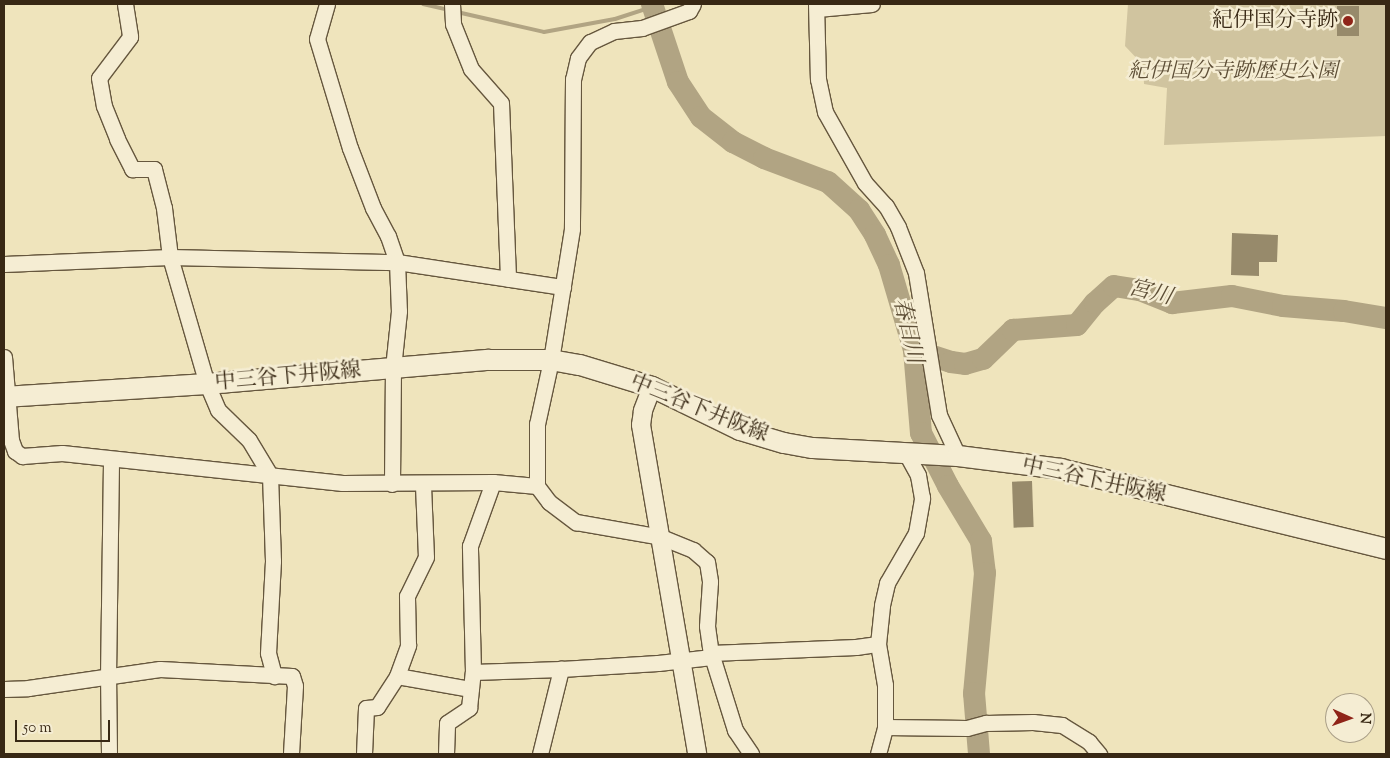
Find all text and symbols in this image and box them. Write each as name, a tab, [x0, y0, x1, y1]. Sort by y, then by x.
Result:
place label: 紀伊国分寺跡	[1212, 8, 1338, 34]
marker: 紀伊国分寺跡	[1342, 15, 1354, 27]
park label: 紀伊国分寺跡歴史公園	[1128, 59, 1338, 85]
water label: 宮川	[1125, 276, 1175, 312]
water label: 春日川	[886, 296, 926, 366]
street label: 中三谷下井阪線	[214, 358, 362, 396]
street label: 中三谷下井阪線	[626, 370, 772, 448]
street label: 中三谷下井阪線	[1019, 453, 1169, 509]
north arrow	[1325, 693, 1375, 743]
scale bar	[18, 710, 112, 742]
text: N	[1354, 713, 1374, 724]
text: 50 m	[23, 718, 52, 739]

